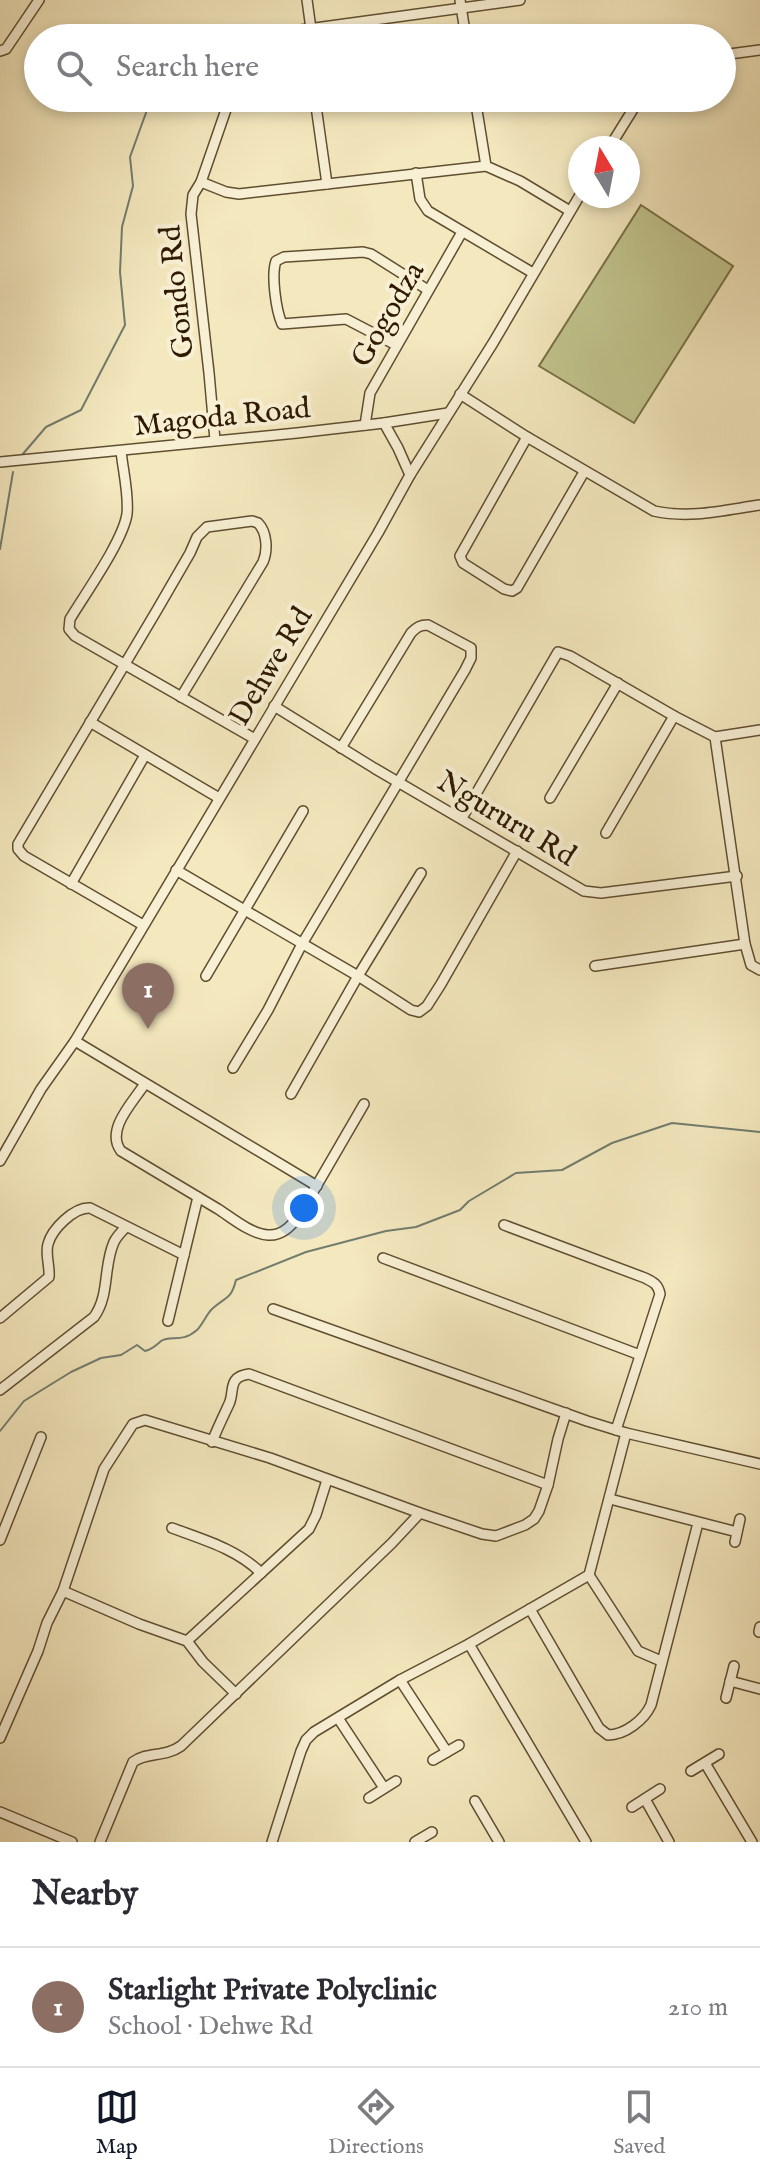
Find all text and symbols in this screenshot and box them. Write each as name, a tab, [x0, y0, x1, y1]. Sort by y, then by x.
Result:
search box	[24, 24, 736, 112]
icon: search	[52, 46, 96, 90]
text: Search here	[116, 49, 259, 87]
north arrow	[568, 136, 640, 208]
street label: Gondo Rd	[152, 223, 204, 360]
street label: Gogodza	[343, 256, 434, 374]
street label: Magoda Road	[132, 390, 313, 446]
street label: Dehwe Rd	[221, 600, 322, 733]
street label: Ngururu Rd	[430, 763, 583, 877]
pin: 1	[122, 963, 174, 1029]
your location	[284, 1188, 324, 1228]
text: Nearby	[32, 1873, 138, 1916]
text: Starlight Private Polyclinic	[108, 1972, 437, 2010]
text: 1	[53, 1991, 63, 2024]
text: 210 m	[668, 1991, 728, 2024]
text: School · Dehwe Rd	[108, 2010, 313, 2043]
tab: Map	[95, 2085, 139, 2161]
tab: Directions	[328, 2085, 424, 2161]
tab: Saved	[613, 2085, 665, 2161]

